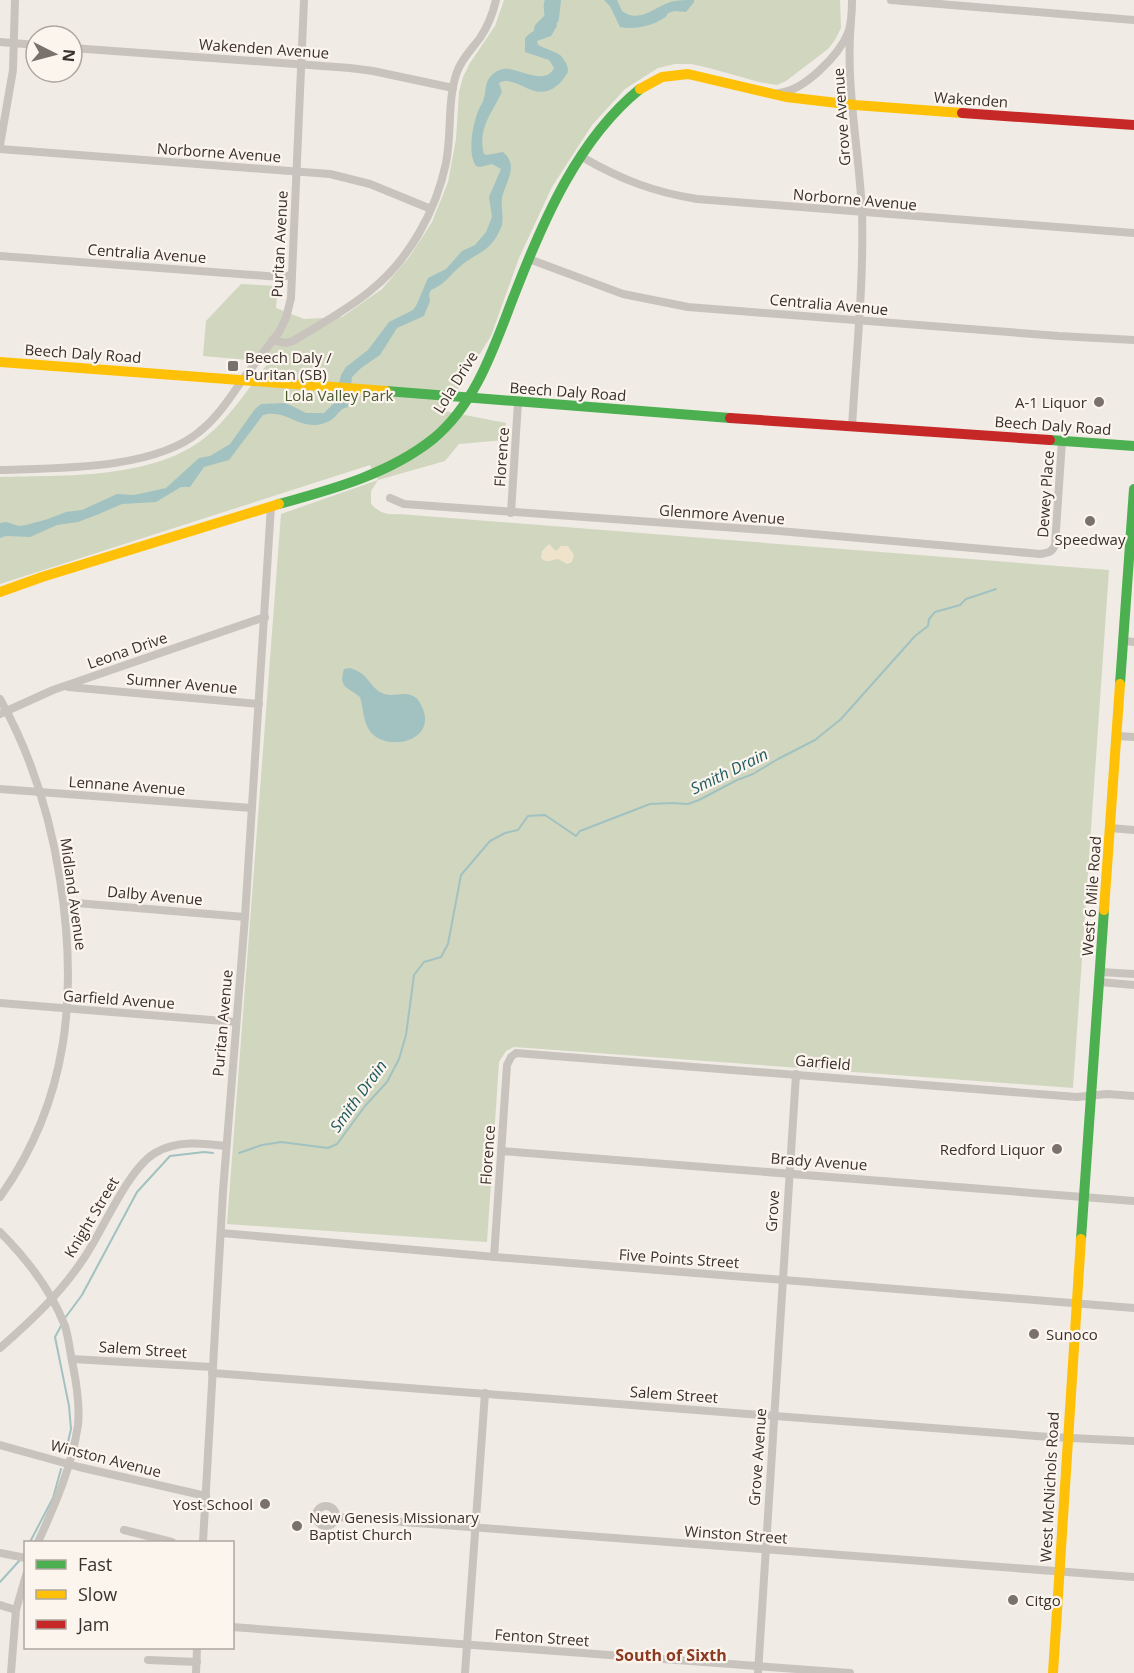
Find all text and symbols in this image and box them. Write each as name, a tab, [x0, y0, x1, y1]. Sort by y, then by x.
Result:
north arrow	[24, 24, 84, 84]
street label: Wakenden Avenue	[198, 33, 330, 63]
text: N	[57, 48, 81, 63]
street label: Grove Avenue	[828, 67, 854, 167]
street label: Wakenden	[933, 86, 1009, 112]
street label: Norborne Avenue	[156, 138, 282, 166]
street label: Norborne Avenue	[792, 184, 918, 214]
street label: Puritan Avenue	[266, 190, 292, 298]
street label: Centralia Avenue	[87, 239, 207, 267]
street label: Centralia Avenue	[769, 289, 889, 319]
street label: Beech Daly Road	[24, 339, 142, 367]
place label: Beech Daly / Puritan (SB)	[245, 347, 332, 384]
street label: Lola Drive	[428, 347, 482, 417]
marker: Beech Daly / Puritan (SB)	[226, 359, 240, 373]
street label: Beech Daly Road	[509, 377, 627, 405]
park label: Lola Valley Park	[285, 385, 394, 405]
place label: A-1 Liquor	[1015, 392, 1087, 412]
marker: A-1 Liquor	[1092, 395, 1106, 409]
street label: Beech Daly Road	[994, 411, 1112, 439]
street label: Florence	[489, 426, 513, 488]
street label: Dewey Place	[1032, 450, 1058, 538]
street label: Glenmore Avenue	[659, 500, 785, 528]
marker: Speedway	[1083, 514, 1097, 528]
place label: Speedway	[1055, 529, 1126, 549]
street label: Leona Drive	[84, 627, 170, 673]
street label: Sumner Avenue	[126, 668, 238, 698]
water label: Smith Drain	[686, 743, 772, 799]
street label: Lennane Avenue	[68, 771, 186, 799]
street label: West 6 Mile Road	[1077, 835, 1105, 957]
street label: Midland Avenue	[56, 837, 92, 951]
street label: Dalby Avenue	[106, 881, 204, 909]
street label: Puritan Avenue	[207, 969, 237, 1077]
street label: Garfield Avenue	[63, 985, 175, 1013]
street label: Garfield	[794, 1050, 852, 1074]
water label: Smith Drain	[324, 1056, 392, 1136]
street label: Florence	[475, 1124, 499, 1186]
place label: Redford Liquor	[940, 1139, 1045, 1159]
marker: Redford Liquor	[1050, 1142, 1064, 1156]
street label: Brady Avenue	[770, 1148, 868, 1174]
street label: Knight Street	[59, 1173, 123, 1261]
street label: Grove	[761, 1189, 783, 1233]
street label: Five Points Street	[618, 1244, 740, 1272]
place label: Sunoco	[1046, 1324, 1098, 1344]
marker: Sunoco	[1027, 1327, 1041, 1341]
street label: Salem Street	[98, 1336, 188, 1362]
street label: Salem Street	[629, 1381, 719, 1407]
street label: Grove Avenue	[744, 1407, 770, 1507]
street label: West McNichols Road	[1035, 1411, 1063, 1563]
street label: Winston Avenue	[48, 1435, 164, 1481]
place label: Yost School	[173, 1494, 253, 1514]
marker: Yost School	[258, 1497, 272, 1511]
place label: New Genesis Missionary Baptist Church	[309, 1507, 479, 1544]
marker: New Genesis Missionary Baptist Church	[290, 1519, 304, 1533]
street label: Winston Street	[684, 1520, 788, 1548]
legend	[24, 1541, 234, 1649]
text: Fast	[78, 1552, 112, 1576]
text: Slow	[78, 1582, 117, 1606]
place label: Citgo	[1025, 1590, 1061, 1610]
marker: Citgo	[1006, 1593, 1020, 1607]
text: Jam	[76, 1612, 110, 1636]
street label: Fenton Street	[494, 1624, 590, 1650]
district label: South of Sixth	[615, 1644, 727, 1666]

